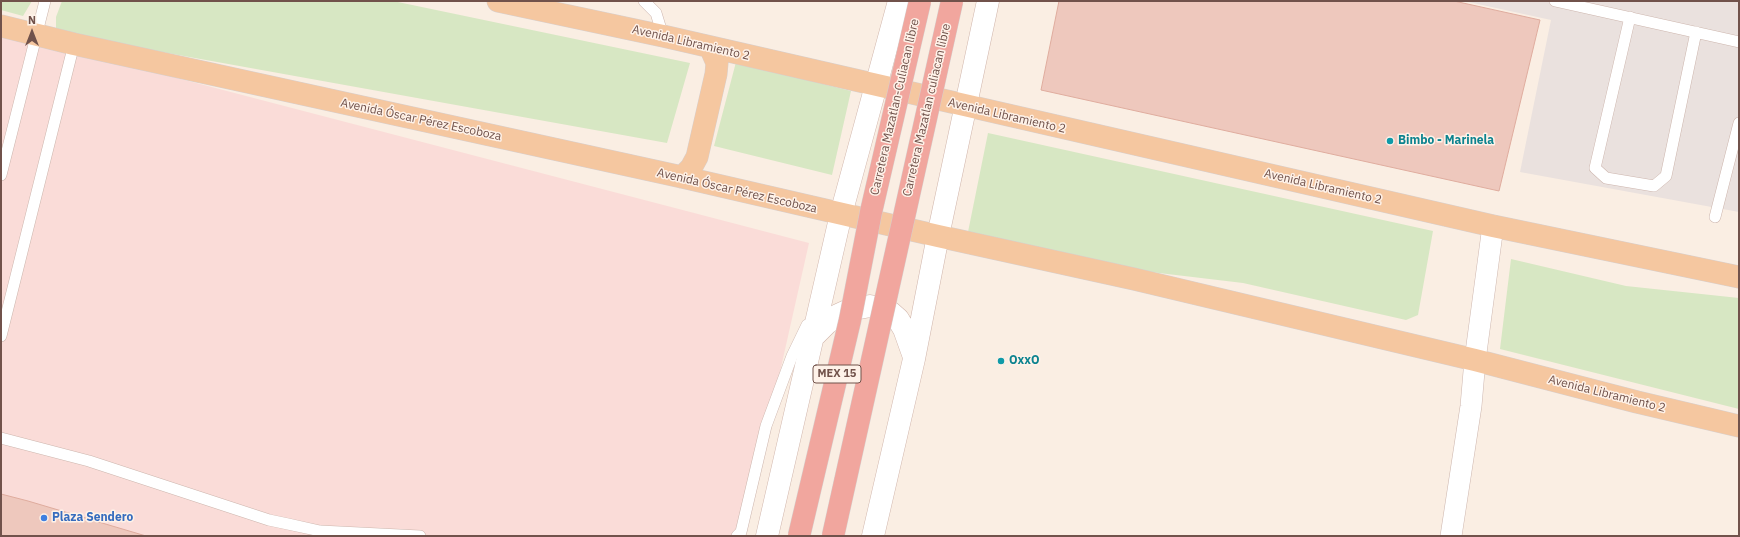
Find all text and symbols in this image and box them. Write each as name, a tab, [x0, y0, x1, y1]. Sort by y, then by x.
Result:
north arrow	[12, 12, 52, 52]
text: N	[28, 13, 36, 27]
street label: Carretera Mazatlan-Culiacan libre	[868, 17, 922, 197]
street label: Avenida Libramiento 2	[631, 22, 751, 64]
street label: Carretera Mazatlan culiacan libre	[900, 22, 954, 198]
street label: Avenida Libramiento 2	[947, 95, 1067, 137]
street label: Avenida Óscar Pérez Escoboza	[339, 96, 503, 144]
place label: Bimbo - Marinela	[1398, 134, 1494, 148]
marker: Bimbo - Marinela	[1385, 136, 1395, 146]
street label: Avenida Óscar Pérez Escoboza	[656, 166, 818, 216]
street label: Avenida Libramiento 2	[1263, 166, 1383, 208]
place label: OxxO	[1009, 354, 1040, 368]
marker: OxxO	[996, 356, 1006, 366]
road number: MEX 15	[813, 365, 861, 383]
street label: Avenida Libramiento 2	[1547, 372, 1667, 416]
place label: Plaza Sendero	[52, 511, 133, 525]
marker: Plaza Sendero	[39, 513, 49, 523]

